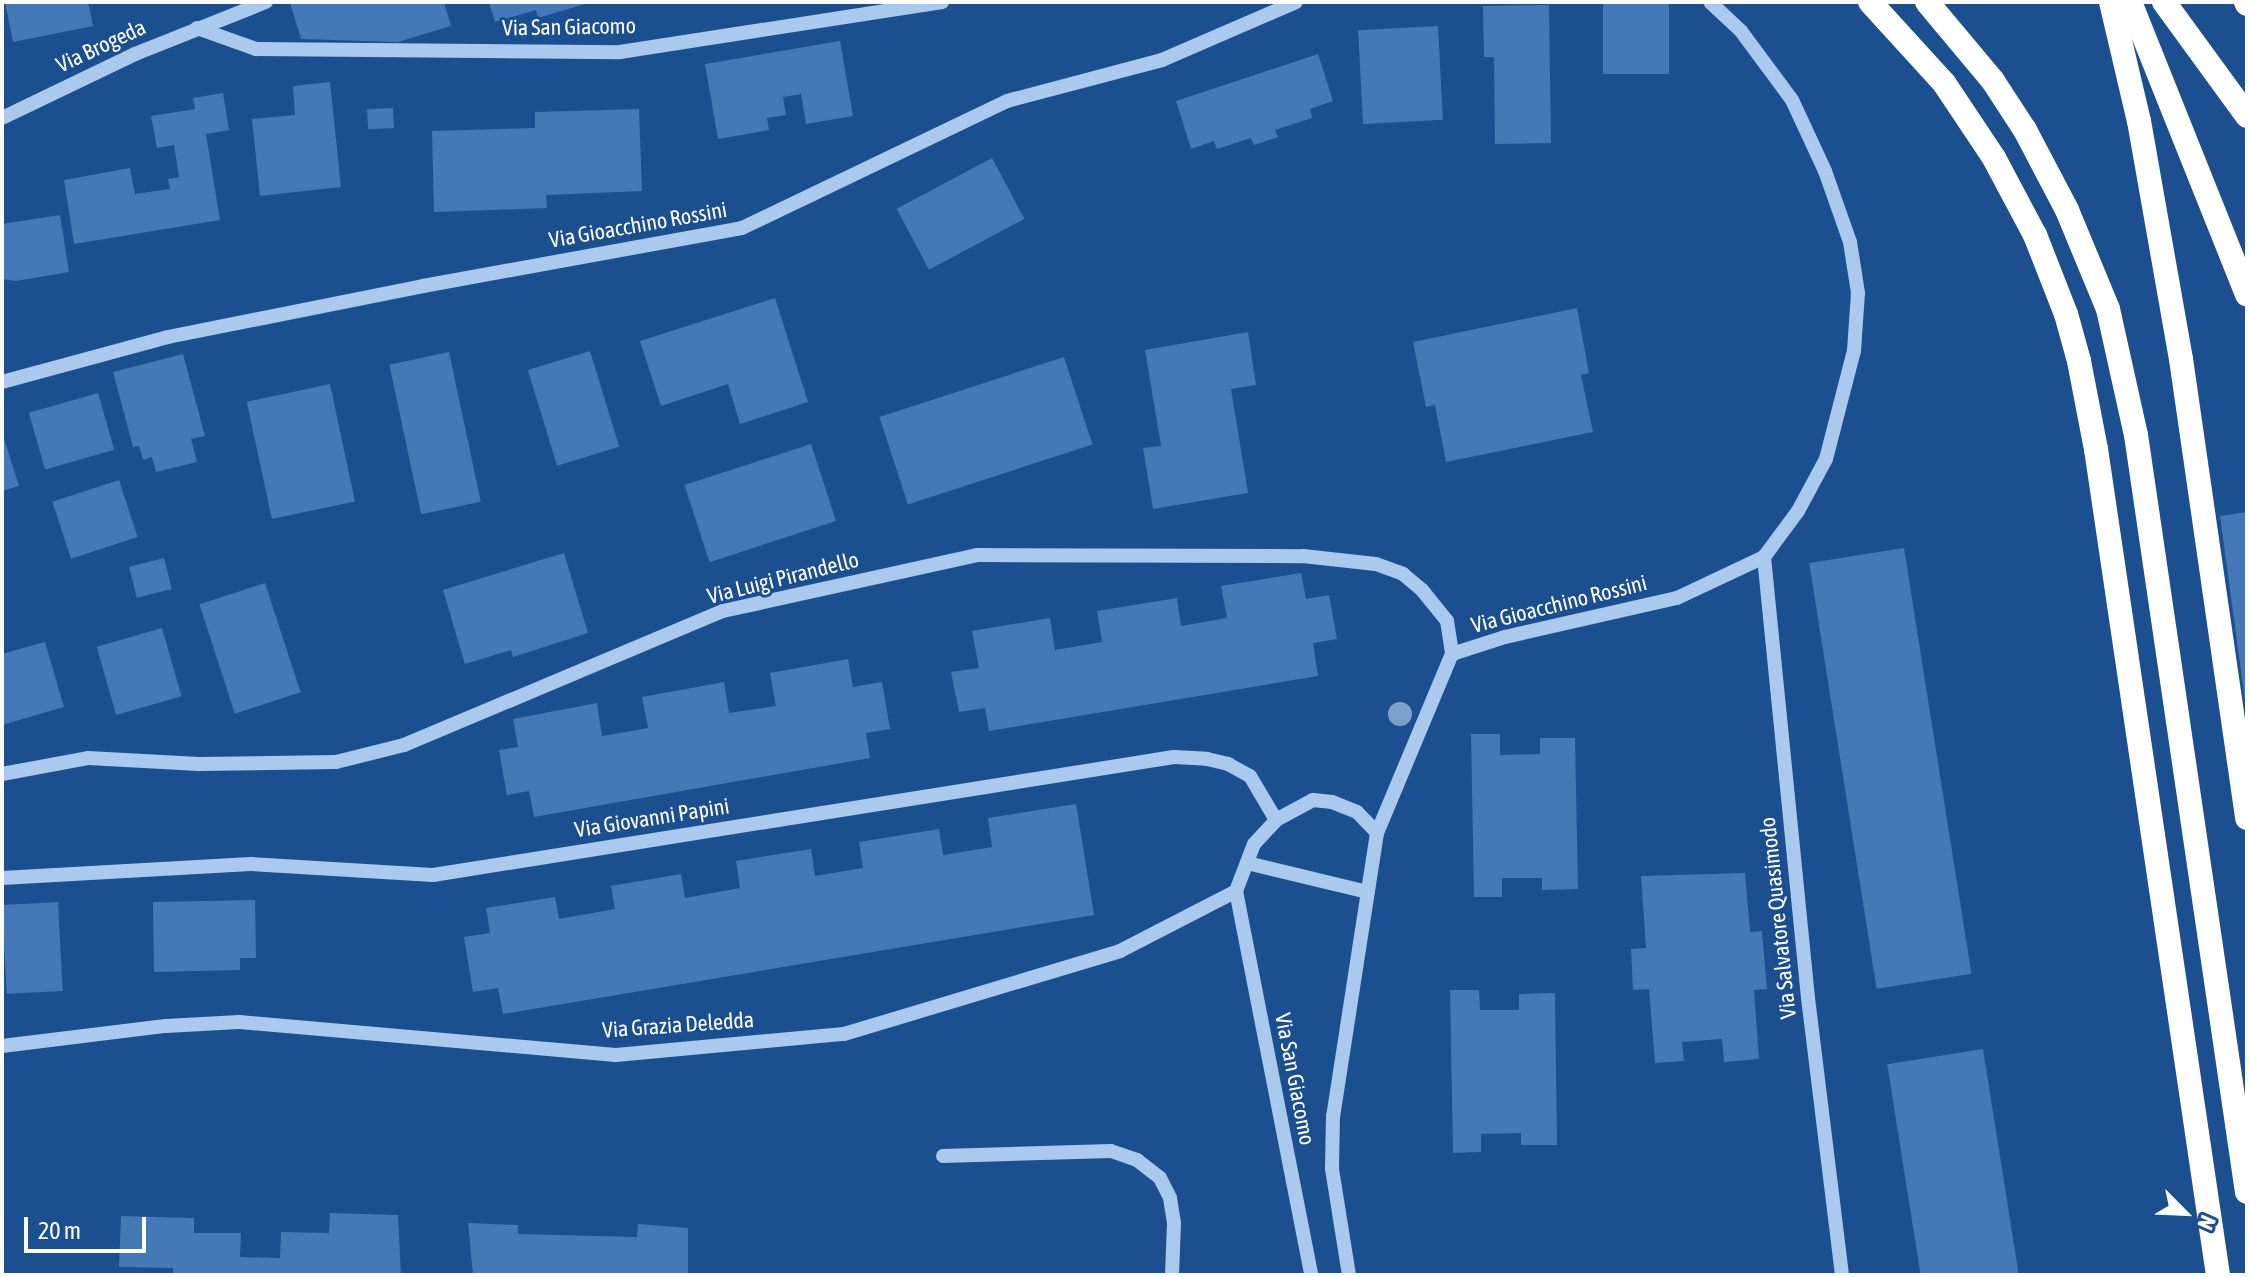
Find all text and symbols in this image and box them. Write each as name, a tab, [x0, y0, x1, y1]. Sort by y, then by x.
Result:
street label: Via San Giacomo	[502, 13, 636, 41]
street label: Via Brogeda	[52, 14, 150, 78]
street label: Via Gioacchino Rossini	[547, 196, 729, 254]
street label: Via Luigi Pirandello	[704, 546, 862, 610]
street label: Via Gioacchino Rossini	[1468, 569, 1650, 639]
street label: Via Giovanni Papini	[573, 793, 731, 843]
street label: Via Salvatore Quasimodo	[1754, 816, 1802, 1020]
street label: Via Grazia Deledda	[601, 1007, 755, 1043]
street label: Via San Giacomo	[1269, 1011, 1321, 1147]
north arrow	[2145, 1173, 2225, 1253]
scale bar	[28, 1201, 150, 1251]
text: N	[2192, 1212, 2221, 1234]
text: 20 m	[38, 1217, 81, 1244]

